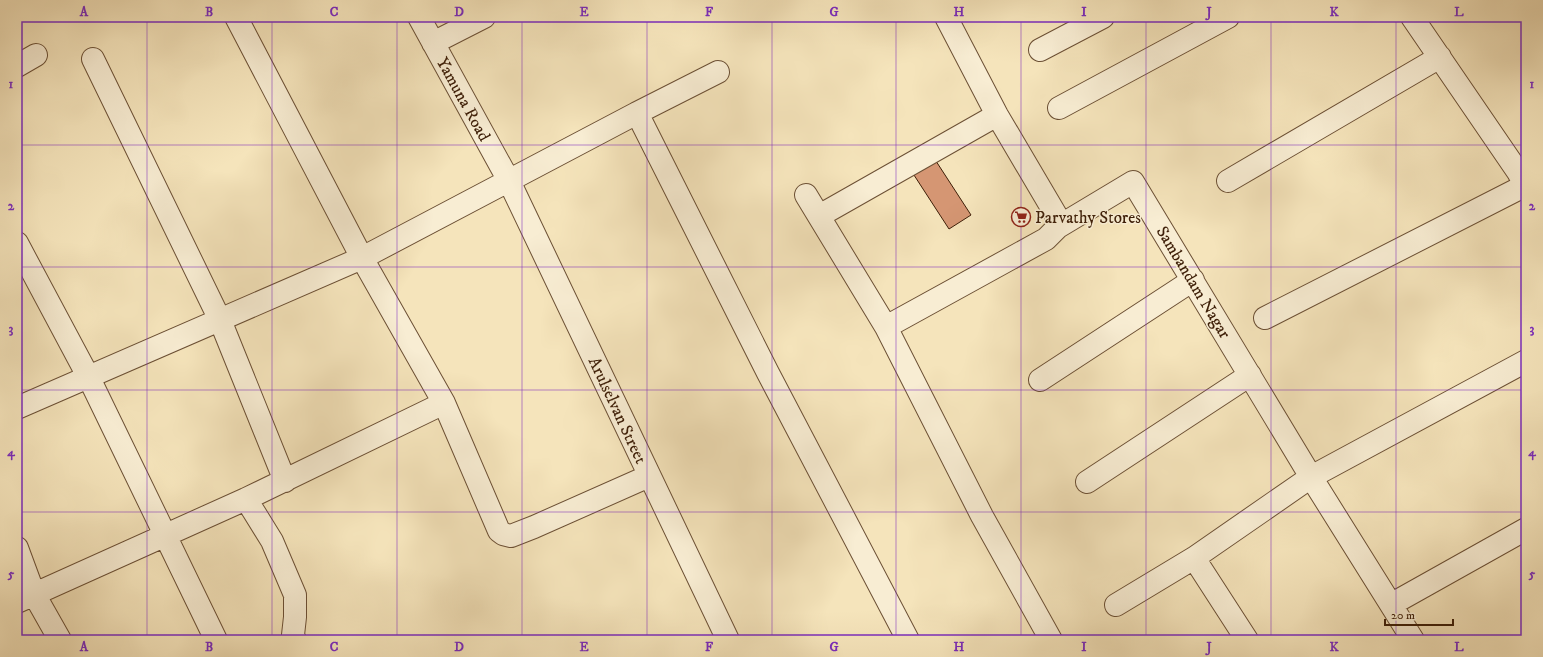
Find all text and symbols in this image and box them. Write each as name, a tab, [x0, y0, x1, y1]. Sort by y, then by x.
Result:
text: A	[79, 4, 89, 20]
text: B	[205, 4, 213, 20]
text: C	[330, 4, 339, 20]
text: D	[454, 4, 464, 20]
text: E	[579, 4, 589, 20]
text: F	[705, 4, 714, 20]
text: G	[829, 4, 839, 20]
text: H	[954, 4, 965, 20]
text: I	[1081, 4, 1087, 20]
text: J	[1204, 4, 1212, 21]
text: K	[1329, 4, 1339, 20]
text: L	[1454, 4, 1464, 20]
street label: Yamuna Road	[431, 54, 495, 146]
text: 1	[9, 76, 14, 92]
text: 1	[1530, 76, 1535, 92]
text: 2	[8, 198, 15, 214]
text: 2	[1529, 198, 1536, 214]
supermarket icon: Parvathy Stores	[1010, 206, 1032, 228]
place label: Parvathy Stores	[1035, 207, 1141, 229]
street label: Sambandam Nagar	[1151, 222, 1236, 343]
text: 3	[9, 321, 14, 337]
text: 3	[1530, 321, 1535, 337]
street label: Arulselvan Street	[583, 353, 652, 468]
text: 4	[6, 444, 15, 461]
text: 4	[1527, 444, 1536, 461]
text: 5	[7, 566, 15, 582]
text: 5	[1528, 566, 1536, 582]
scale bar	[1385, 601, 1453, 627]
text: 20 m	[1391, 608, 1415, 623]
text: A	[79, 639, 89, 655]
text: B	[205, 639, 213, 655]
text: C	[330, 639, 339, 655]
text: D	[454, 639, 464, 655]
text: E	[579, 639, 589, 655]
text: F	[705, 639, 714, 655]
text: G	[829, 639, 839, 655]
text: H	[954, 639, 965, 655]
text: I	[1081, 639, 1087, 655]
text: J	[1204, 639, 1212, 656]
text: K	[1329, 639, 1339, 655]
text: L	[1454, 639, 1464, 655]

